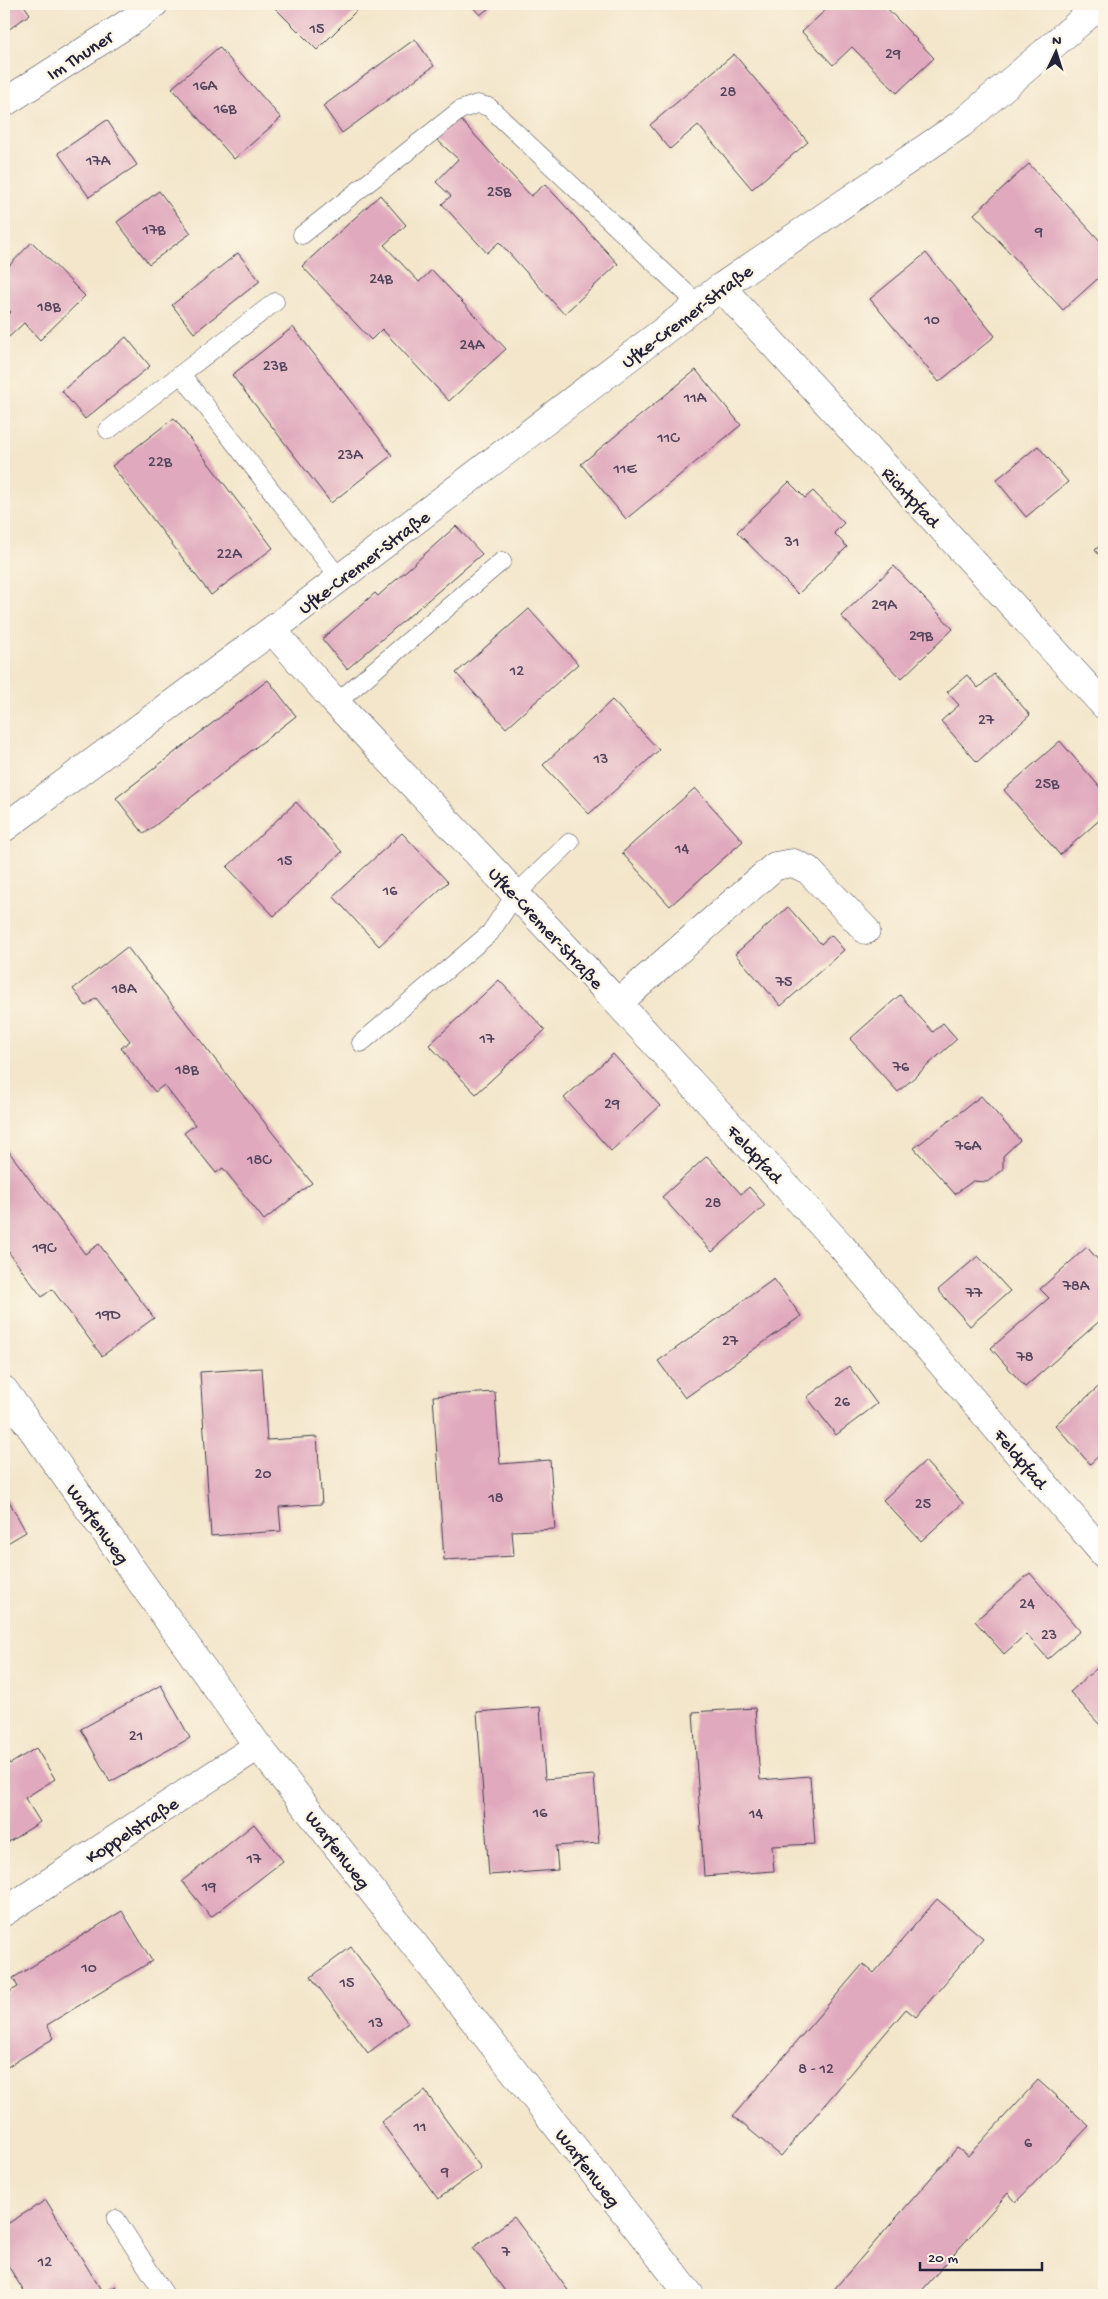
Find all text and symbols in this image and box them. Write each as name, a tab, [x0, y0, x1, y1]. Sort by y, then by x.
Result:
house number: 15	[309, 21, 324, 40]
street label: Im Thuner	[43, 26, 120, 87]
north arrow	[1030, 28, 1080, 78]
text: N	[1052, 33, 1062, 50]
house number: 29	[885, 46, 901, 65]
house number: 16A	[192, 78, 219, 97]
house number: 28	[720, 84, 737, 103]
house number: 16B	[213, 101, 237, 120]
house number: 17A	[85, 153, 112, 172]
house number: 25B	[487, 184, 512, 203]
house number: 17B	[142, 222, 166, 241]
house number: 9	[1034, 224, 1043, 243]
street label: Ufke-Cremer-Straße	[618, 261, 759, 375]
house number: 24B	[369, 271, 394, 290]
house number: 18B	[36, 299, 62, 318]
house number: 10	[923, 312, 940, 331]
house number: 24A	[460, 337, 486, 356]
house number: 23B	[263, 358, 288, 377]
house number: 11A	[683, 390, 708, 409]
house number: 11C	[656, 430, 680, 449]
house number: 23A	[337, 447, 364, 466]
house number: 22B	[148, 454, 173, 473]
house number: 11E	[613, 461, 637, 480]
street label: Richtpfad	[875, 463, 945, 535]
street label: Ufke-Cremer-Straße	[295, 507, 436, 621]
house number: 31	[784, 534, 799, 553]
house number: 22A	[216, 546, 243, 565]
house number: 29A	[871, 597, 898, 616]
house number: 29B	[909, 628, 934, 647]
house number: 12	[509, 663, 524, 682]
house number: 27	[978, 712, 995, 731]
house number: 13	[593, 751, 608, 770]
house number: 25B	[1035, 776, 1060, 795]
house number: 14	[674, 841, 689, 860]
house number: 15	[277, 853, 292, 872]
street label: Ufke-Cremer-Straße	[482, 863, 607, 996]
house number: 16	[382, 883, 398, 902]
house number: 75	[775, 974, 792, 993]
house number: 18A	[111, 981, 138, 1000]
house number: 17	[479, 1031, 495, 1050]
house number: 76	[892, 1059, 910, 1078]
house number: 18B	[174, 1062, 200, 1081]
house number: 29	[604, 1096, 620, 1115]
street label: Feldpfad	[720, 1121, 788, 1191]
house number: 76A	[954, 1138, 982, 1157]
house number: 18C	[246, 1152, 272, 1171]
house number: 28	[705, 1195, 722, 1214]
house number: 19C	[31, 1240, 57, 1259]
house number: 78A	[1062, 1278, 1091, 1297]
house number: 77	[965, 1285, 983, 1304]
house number: 19D	[95, 1307, 121, 1326]
house number: 27	[722, 1333, 739, 1352]
house number: 78	[1015, 1349, 1034, 1368]
house number: 26	[834, 1394, 851, 1413]
street label: Feldpfad	[987, 1425, 1052, 1497]
house number: 20	[255, 1466, 271, 1485]
street label: Warfenweg	[59, 1481, 133, 1570]
house number: 18	[487, 1490, 504, 1509]
house number: 25	[915, 1496, 931, 1515]
house number: 24	[1019, 1596, 1035, 1615]
house number: 23	[1041, 1627, 1057, 1646]
house number: 21	[129, 1728, 143, 1747]
street label: Koppelstraße	[82, 1793, 184, 1871]
house number: 16	[532, 1805, 548, 1824]
house number: 14	[748, 1806, 763, 1825]
street label: Warfenweg	[298, 1807, 374, 1895]
house number: 17	[246, 1851, 262, 1870]
house number: 19	[201, 1879, 216, 1898]
house number: 10	[80, 1960, 97, 1979]
house number: 15	[339, 1975, 354, 1994]
house number: 13	[368, 2015, 383, 2034]
house number: 8 - 12	[798, 2061, 834, 2080]
house number: 11	[413, 2119, 426, 2138]
street label: Warfenweg	[548, 2125, 624, 2213]
house number: 6	[1024, 2135, 1033, 2154]
house number: 9	[440, 2164, 449, 2183]
scale bar	[920, 2239, 1043, 2271]
house number: 7	[501, 2244, 511, 2263]
text: 20 m	[928, 2250, 958, 2268]
house number: 12	[37, 2254, 52, 2273]

